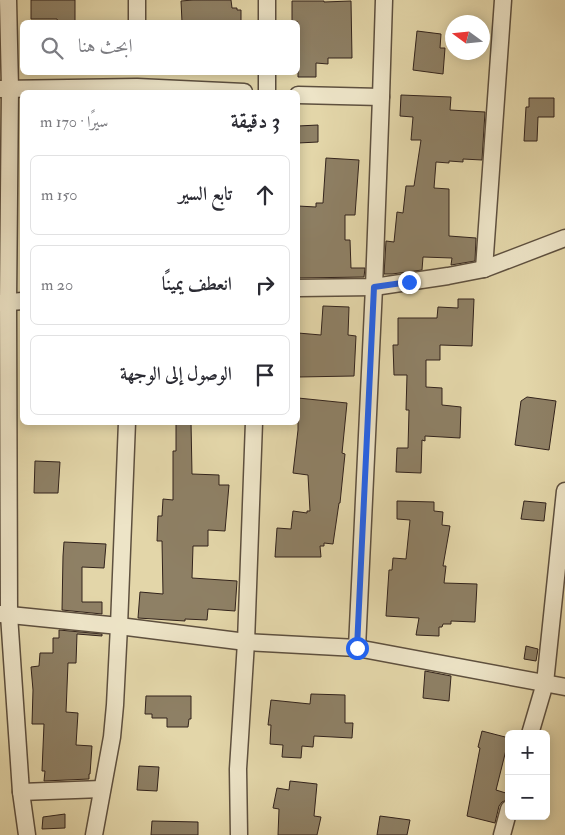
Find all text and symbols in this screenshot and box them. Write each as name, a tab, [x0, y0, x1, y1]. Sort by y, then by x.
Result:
north arrow	[445, 15, 490, 60]
search box	[20, 20, 300, 75]
icon: search	[38, 34, 66, 62]
text: ابحث هنا	[78, 34, 133, 58]
text: 3 دقيقة	[231, 108, 280, 135]
text: سيرًا · 170 m	[40, 112, 108, 132]
icon: ahead	[251, 181, 279, 209]
text: تابع السير	[178, 182, 232, 206]
text: 150 m	[41, 185, 78, 205]
icon: right	[251, 271, 279, 299]
route end	[398, 271, 421, 294]
text: انعطف يمينًا	[162, 272, 232, 296]
text: 20 m	[41, 275, 73, 295]
icon: arrive	[251, 361, 279, 389]
text: الوصول إلى الوجهة	[120, 362, 232, 386]
route start	[346, 637, 369, 660]
map controls	[505, 730, 550, 820]
button: +	[505, 730, 550, 775]
button: −	[505, 775, 550, 820]

